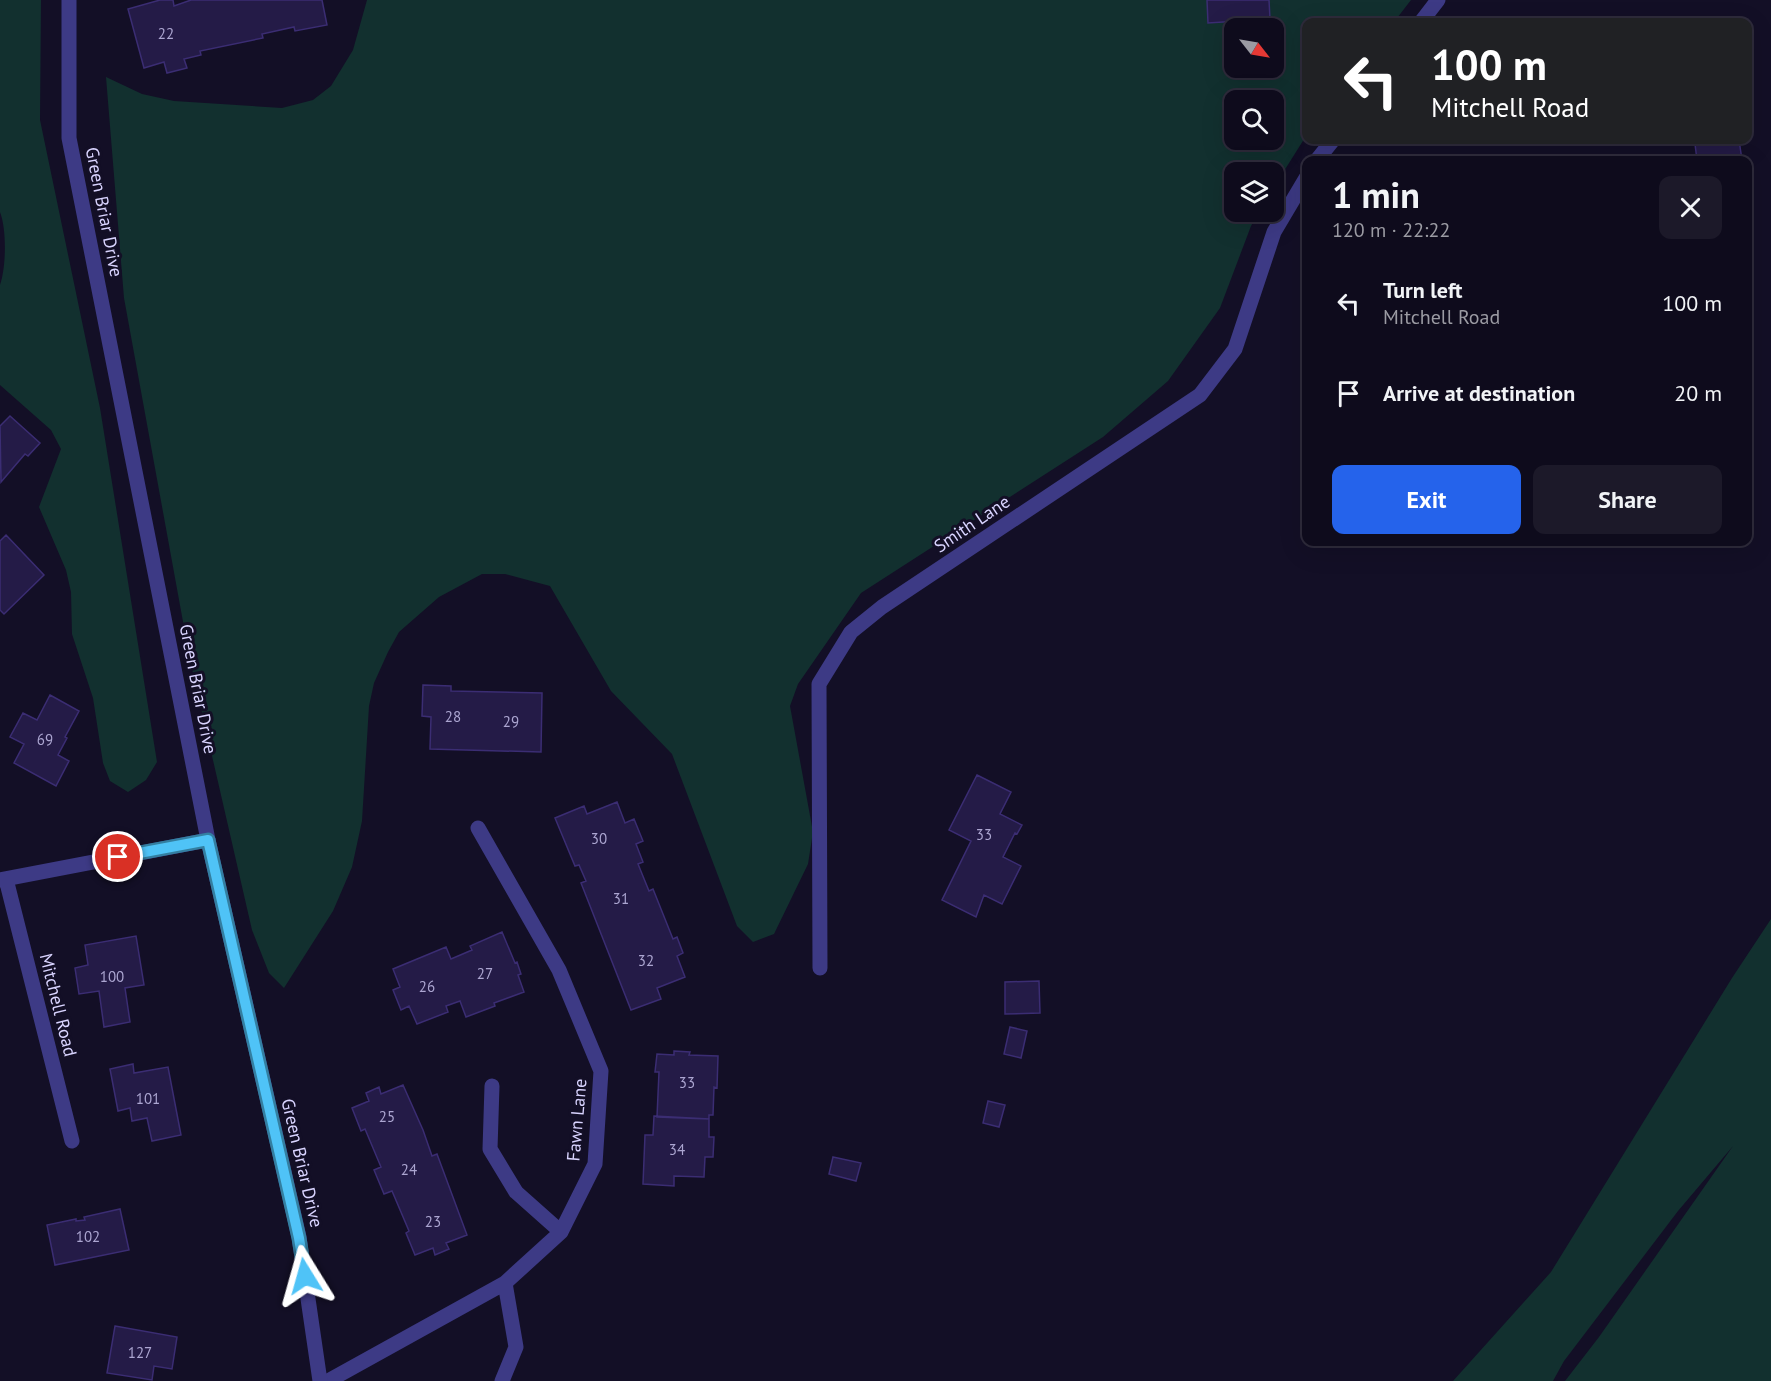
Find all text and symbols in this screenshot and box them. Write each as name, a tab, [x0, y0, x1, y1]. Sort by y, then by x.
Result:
north arrow	[1224, 18, 1284, 78]
map controls	[1224, 18, 1284, 222]
house number: 22	[158, 24, 174, 43]
text: 100 m	[1431, 37, 1547, 92]
icon: left	[1332, 42, 1410, 120]
button: search	[1224, 90, 1284, 150]
text: Mitchell Road	[1431, 90, 1589, 124]
street label: Green Briar Drive	[81, 145, 128, 279]
button: layers	[1224, 162, 1284, 222]
text: 1 min	[1332, 171, 1420, 218]
button: close	[1659, 176, 1722, 239]
text: 120 m · 22:22	[1332, 217, 1450, 243]
text: Turn left	[1383, 276, 1463, 304]
icon: left	[1332, 287, 1365, 320]
text: 100 m	[1662, 289, 1722, 317]
text: Mitchell Road	[1383, 304, 1500, 330]
icon: arrive	[1332, 377, 1365, 410]
text: Arrive at destination	[1383, 379, 1575, 407]
text: 20 m	[1674, 379, 1722, 407]
button: Exit	[1332, 465, 1521, 534]
button: Share	[1533, 465, 1722, 534]
street label: Smith Lane	[929, 490, 1014, 557]
street label: Green Briar Drive	[175, 622, 222, 756]
house number: 28	[445, 707, 461, 726]
house number: 29	[503, 712, 519, 731]
house number: 69	[37, 730, 53, 749]
house number: 33	[976, 825, 992, 844]
house number: 30	[591, 829, 607, 848]
pin	[92, 831, 143, 882]
icon: arrive	[101, 840, 134, 873]
house number: 31	[613, 889, 629, 908]
street label: Mitchell Road	[35, 951, 82, 1059]
house number: 32	[638, 951, 654, 970]
house number: 27	[477, 964, 493, 983]
house number: 100	[100, 967, 124, 986]
house number: 26	[419, 977, 435, 996]
house number: 33	[679, 1073, 695, 1092]
street label: Fawn Lane	[561, 1078, 592, 1162]
house number: 101	[136, 1089, 160, 1108]
street label: Green Briar Drive	[276, 1096, 328, 1230]
house number: 25	[379, 1107, 395, 1126]
house number: 34	[669, 1140, 685, 1159]
house number: 24	[401, 1160, 417, 1179]
house number: 23	[425, 1212, 441, 1231]
house number: 102	[76, 1227, 100, 1246]
position arrow	[273, 1244, 337, 1308]
house number: 127	[128, 1343, 152, 1362]

